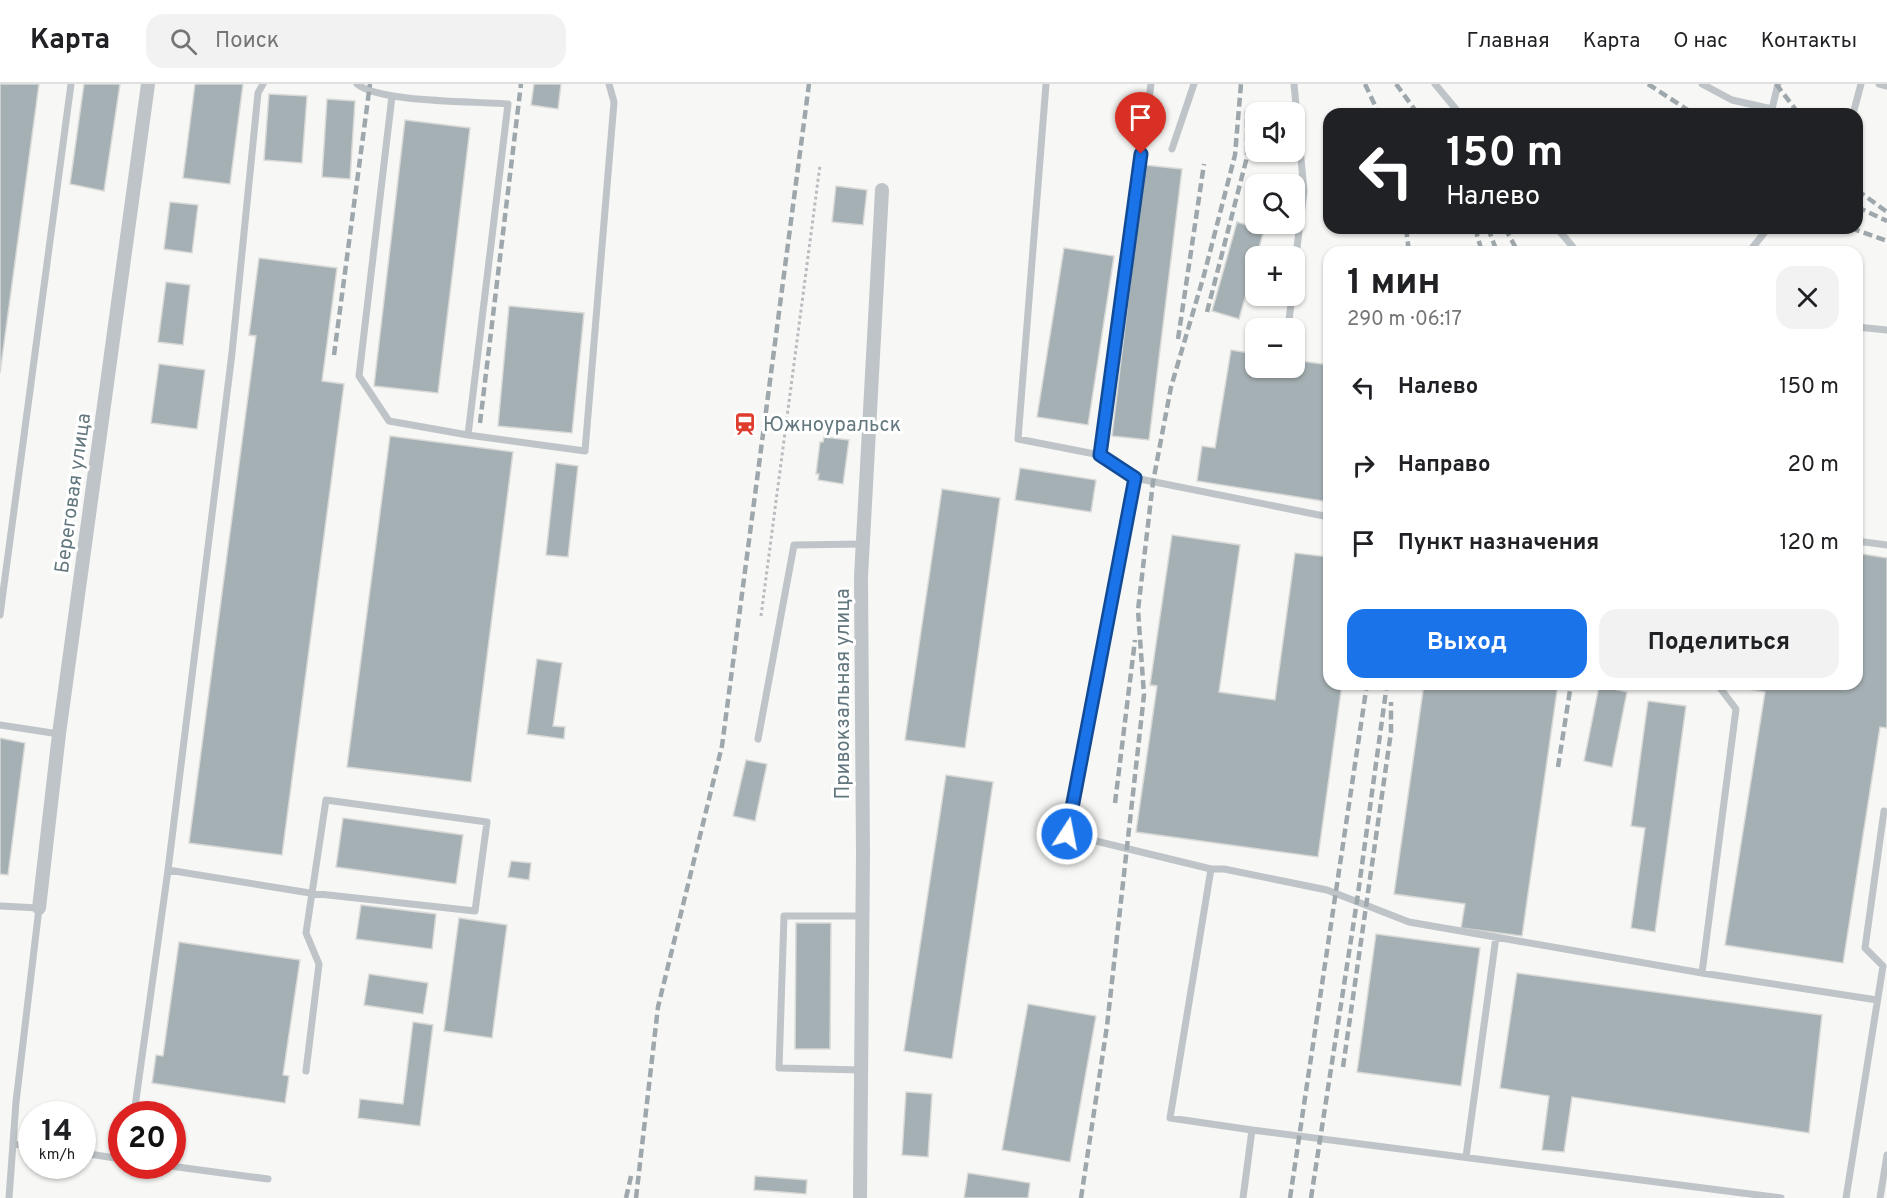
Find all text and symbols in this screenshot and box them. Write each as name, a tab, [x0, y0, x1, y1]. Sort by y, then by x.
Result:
search box	[146, 14, 566, 68]
text: Карта	[30, 23, 110, 59]
icon: search	[167, 25, 200, 58]
text: Поиск	[215, 28, 279, 55]
text: Главная	[1466, 28, 1550, 55]
text: Карта	[1583, 28, 1640, 55]
text: О нас	[1673, 28, 1728, 55]
text: Контакты	[1761, 28, 1857, 55]
pin	[1115, 92, 1166, 154]
icon: arrive	[1124, 101, 1157, 134]
map controls	[1245, 102, 1305, 378]
button: sound	[1245, 102, 1305, 162]
text: 150 m	[1446, 128, 1563, 181]
icon: left	[1347, 132, 1425, 210]
button: search	[1245, 174, 1305, 234]
text: Налево	[1446, 180, 1540, 214]
button: +	[1245, 246, 1305, 306]
text: 1 мин	[1347, 261, 1441, 307]
button: close	[1776, 266, 1839, 329]
text: 290 m · 06:17	[1347, 307, 1462, 333]
button: −	[1245, 318, 1305, 378]
icon: left	[1347, 371, 1380, 404]
text: Налево	[1398, 374, 1478, 401]
text: 150 m	[1779, 374, 1839, 401]
street label: Береговая улица	[50, 411, 98, 575]
station icon: Южноуральск	[732, 411, 758, 437]
place label: Южноуральск	[763, 413, 901, 439]
icon: right	[1347, 449, 1380, 482]
text: Направо	[1398, 452, 1490, 479]
text: 20 m	[1788, 452, 1839, 479]
icon: arrive	[1347, 527, 1380, 560]
text: Пункт назначения	[1398, 530, 1599, 557]
text: 120 m	[1779, 530, 1839, 557]
street label: Привокзальная улица	[831, 588, 857, 800]
button: Выход	[1347, 609, 1587, 678]
button: Поделиться	[1599, 609, 1839, 678]
position arrow	[1035, 802, 1099, 866]
speed limit sign: 20	[108, 1101, 186, 1179]
text: 14	[41, 1114, 73, 1151]
text: km/h	[39, 1146, 75, 1165]

